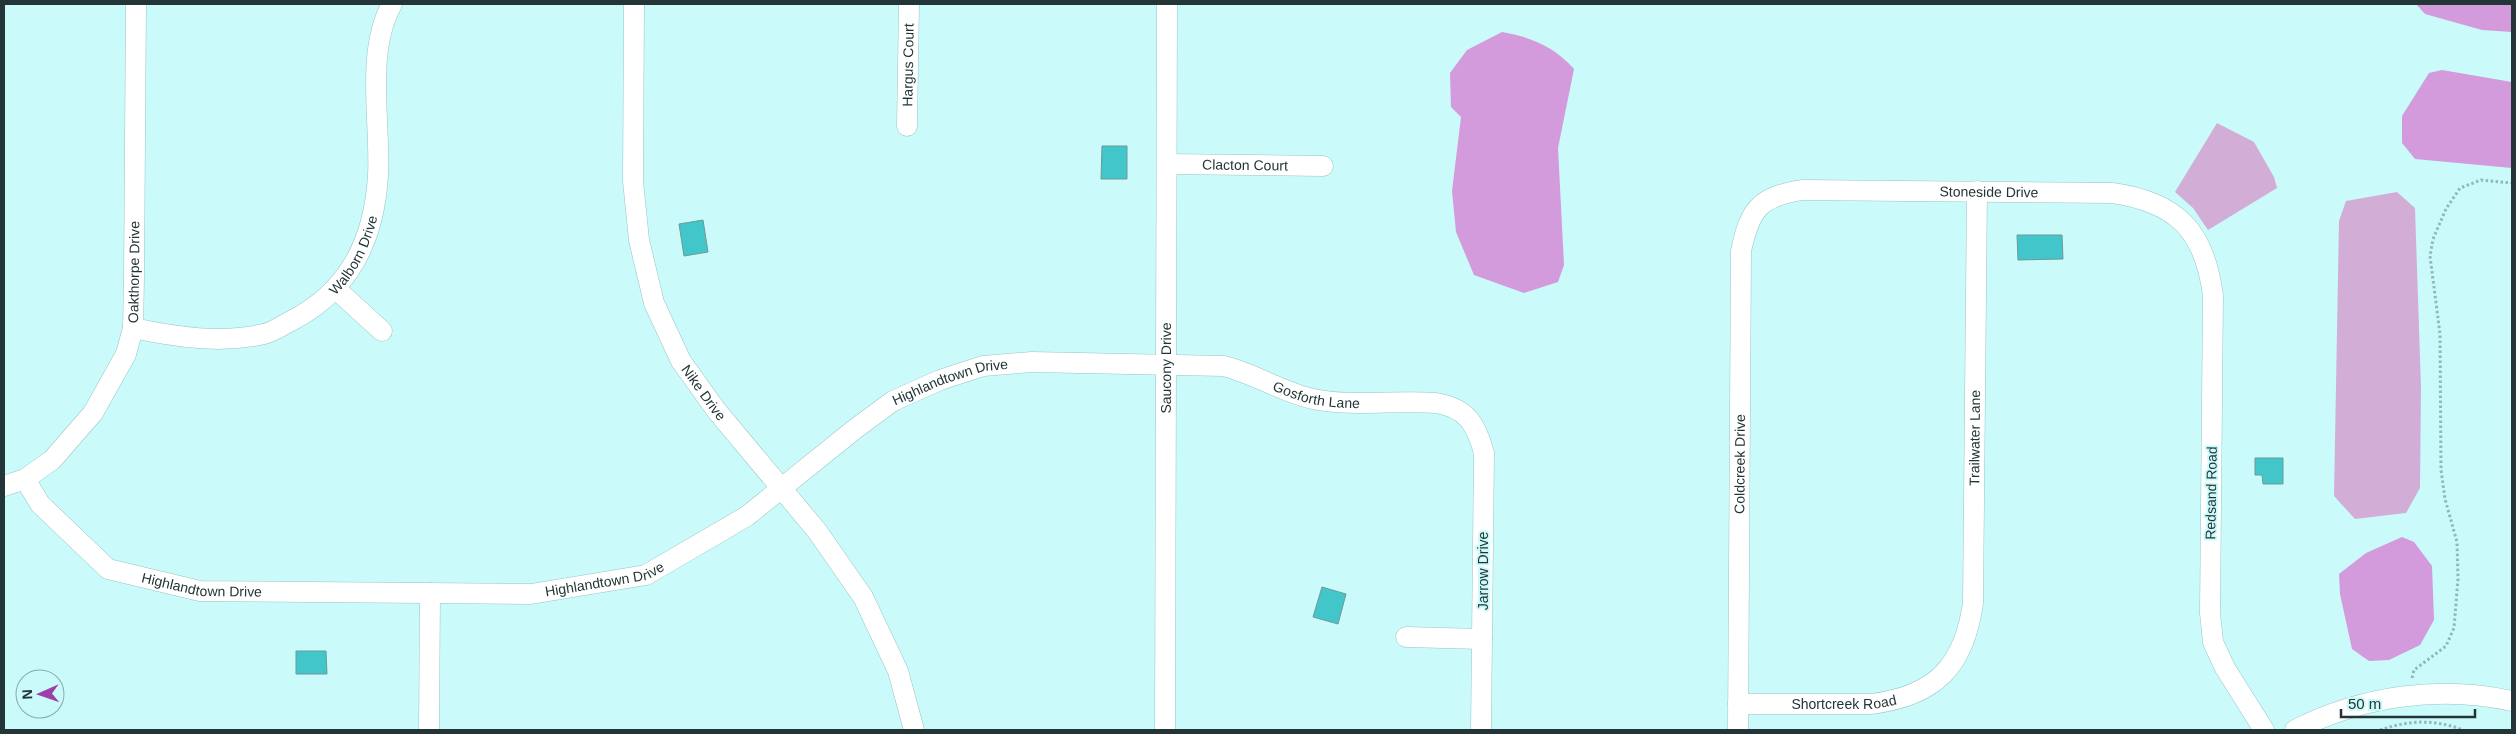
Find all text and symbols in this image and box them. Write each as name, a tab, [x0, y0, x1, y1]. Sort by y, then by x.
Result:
street label: Hargus Court	[899, 23, 917, 107]
street label: Clacton Court	[1202, 156, 1288, 174]
street label: Stoneside Drive	[1939, 183, 2039, 200]
street label: Walborn Drive	[326, 213, 380, 298]
street label: Oakthorpe Drive	[125, 221, 142, 323]
street label: Saucony Drive	[1158, 322, 1174, 414]
street label: Highlandtown Drive	[890, 356, 1009, 408]
street label: Nike Drive	[678, 362, 729, 424]
street label: Gosforth Lane	[1271, 378, 1360, 411]
street label: Trailwater Lane	[1966, 390, 1983, 486]
street label: Coldcreek Drive	[1731, 414, 1748, 514]
street label: Redsand Road	[2202, 446, 2220, 540]
street label: Jarrow Drive	[1475, 532, 1491, 610]
street label: Highlandtown Drive	[544, 558, 667, 600]
street label: Highlandtown Drive	[140, 569, 262, 600]
north arrow	[15, 669, 65, 719]
scale bar	[2341, 686, 2475, 718]
text: N	[19, 689, 35, 700]
street label: Shortcreek Road	[1791, 692, 1898, 712]
text: 50 m	[2348, 695, 2381, 712]

